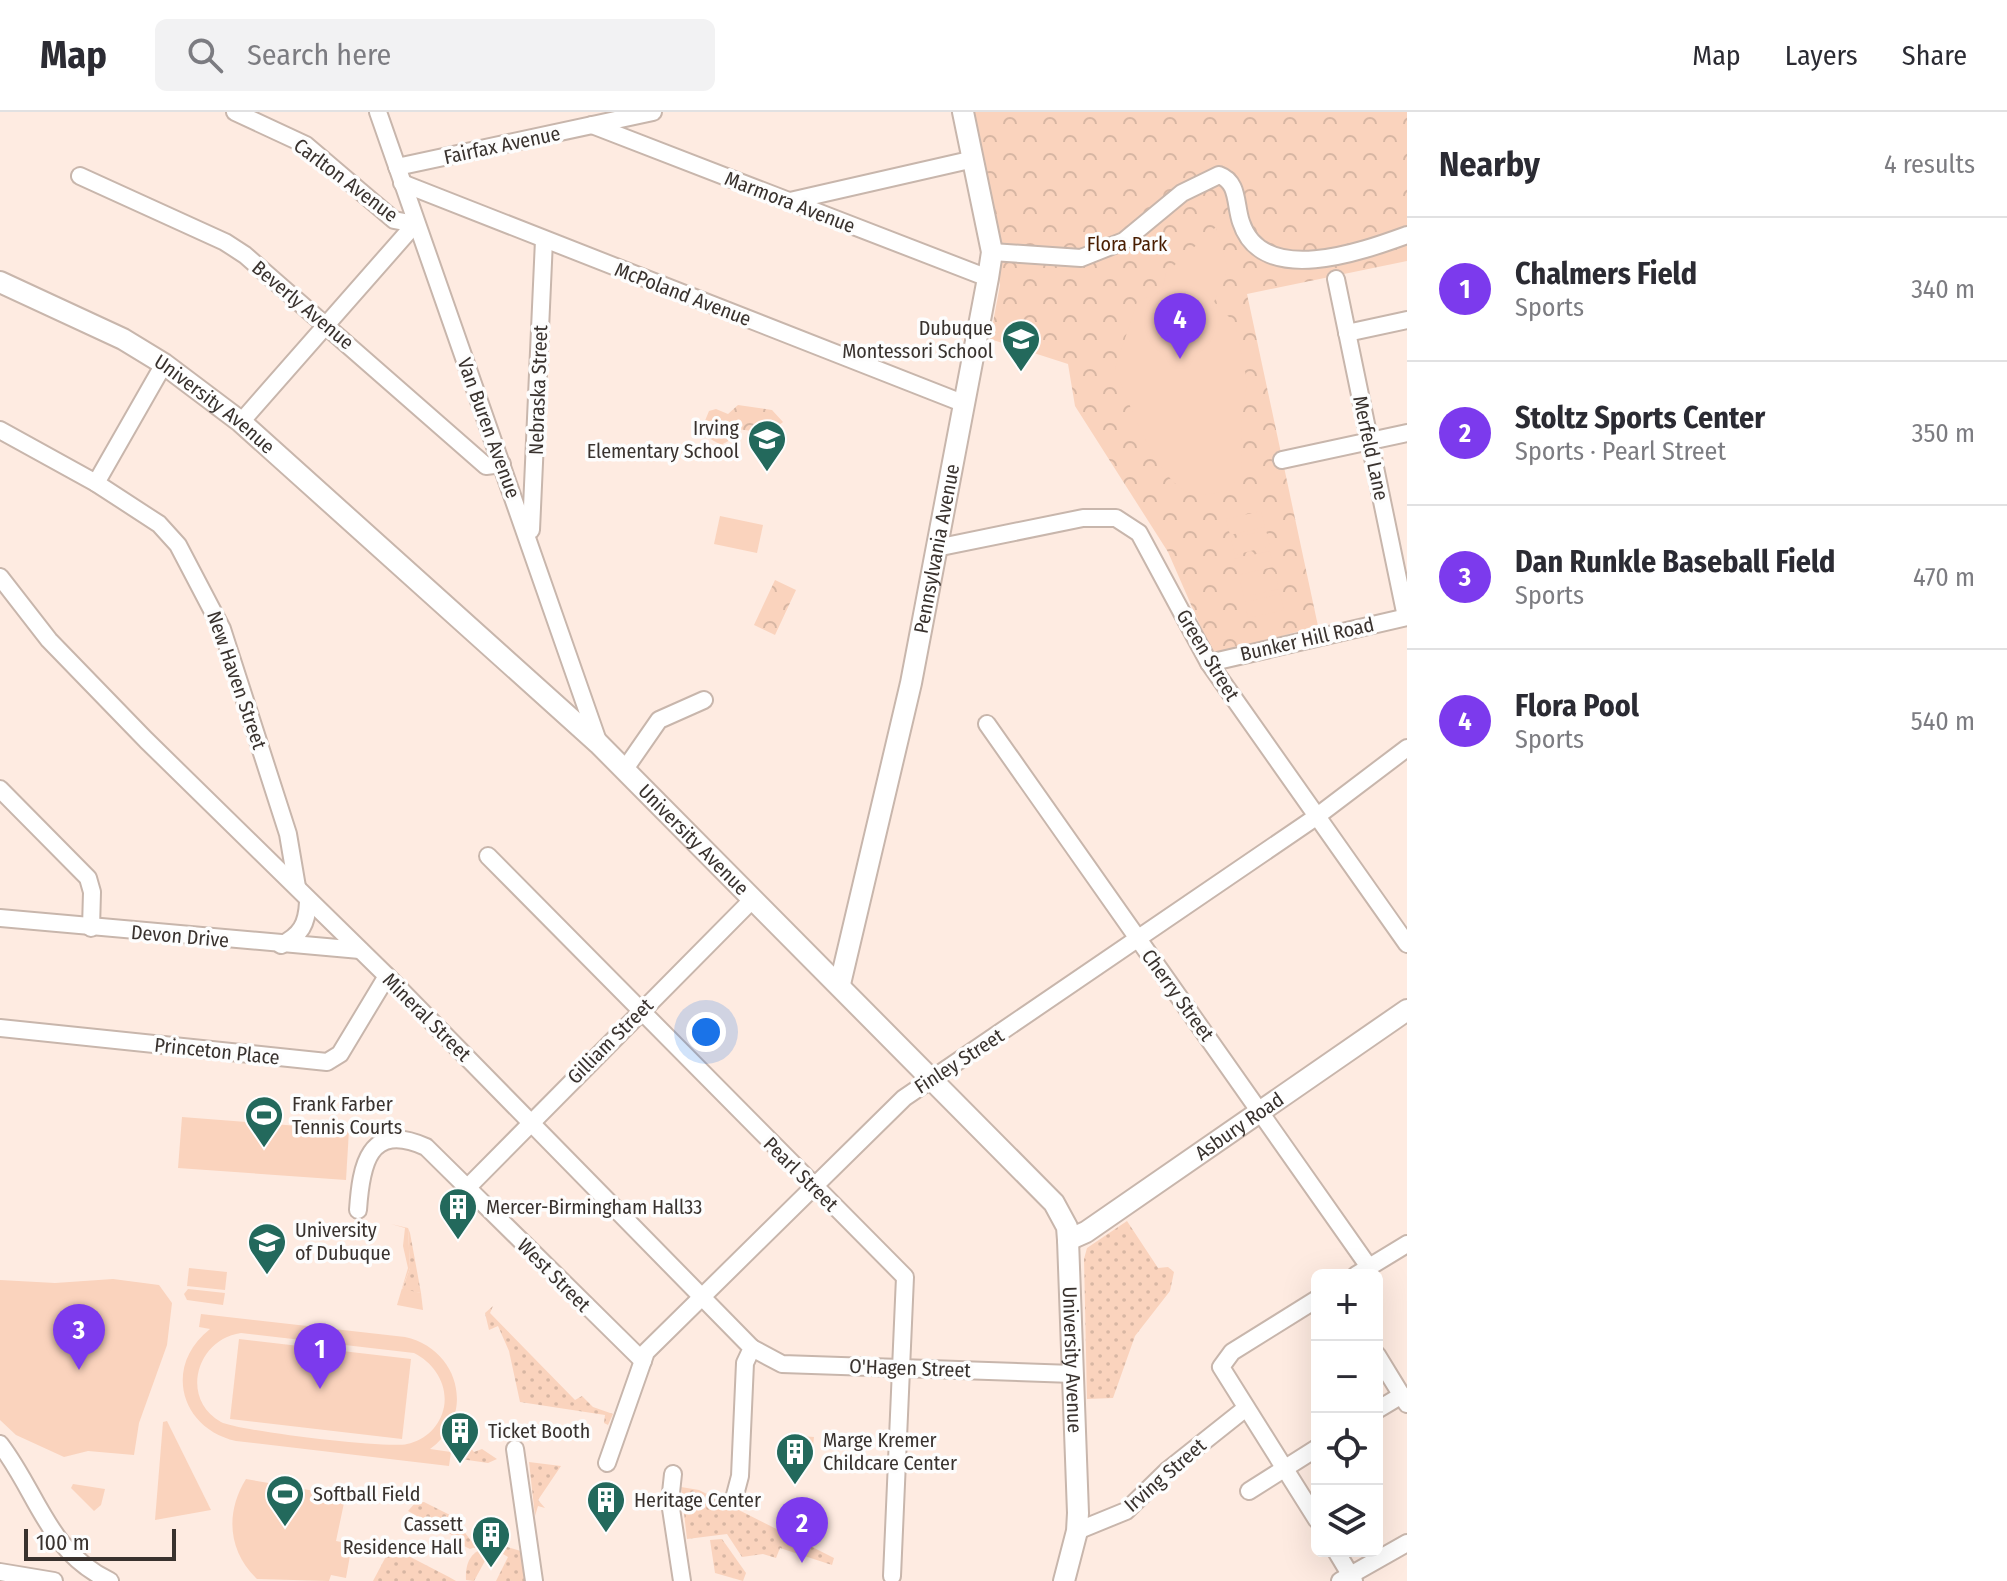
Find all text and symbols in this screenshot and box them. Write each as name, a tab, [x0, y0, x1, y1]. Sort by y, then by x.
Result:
search box	[155, 19, 715, 91]
text: Map	[40, 32, 107, 78]
icon: search	[183, 33, 227, 77]
text: Search here	[247, 37, 391, 73]
text: Map	[1692, 39, 1741, 72]
text: Layers	[1785, 39, 1858, 72]
text: Share	[1902, 39, 1967, 72]
street label: Fairfax Avenue	[442, 121, 562, 169]
street label: Carlton Avenue	[289, 133, 403, 227]
text: Nearby	[1439, 144, 1540, 185]
text: 4 results	[1884, 149, 1975, 180]
street label: Marmora Avenue	[721, 166, 859, 238]
park label: Flora Park	[1087, 232, 1168, 256]
street label: Beverly Avenue	[247, 256, 359, 354]
text: Chalmers Field	[1515, 256, 1697, 292]
street label: McPoland Avenue	[611, 257, 755, 331]
text: 1	[1460, 274, 1471, 305]
text: 340 m	[1911, 274, 1975, 305]
text: Sports	[1515, 292, 1584, 323]
pin: 4	[1154, 293, 1206, 359]
place label: Dubuque Montessori School	[842, 316, 993, 363]
school or university icon: Dubuque Montessori School	[1000, 318, 1042, 373]
street label: Nebraska Street	[524, 324, 552, 455]
street label: University Avenue	[150, 349, 280, 459]
street label: Van Buren Avenue	[453, 355, 525, 501]
street label: Merfeld Lane	[1348, 393, 1394, 503]
text: Stoltz Sports Center	[1515, 400, 1765, 436]
place label: Irving Elementary School	[587, 416, 740, 463]
school or university icon: Irving Elementary School	[746, 418, 788, 473]
text: 2	[1459, 418, 1471, 449]
text: 350 m	[1912, 418, 1975, 449]
text: Sports · Pearl Street	[1515, 436, 1726, 467]
street label: Pennsylvania Avenue	[909, 462, 964, 635]
text: Dan Runkle Baseball Field	[1515, 544, 1835, 580]
text: 3	[1459, 562, 1471, 593]
text: 470 m	[1913, 562, 1975, 593]
text: Sports	[1515, 580, 1584, 611]
street label: Green Street	[1171, 605, 1245, 705]
street label: New Haven Street	[202, 608, 272, 753]
street label: Bunker Hill Road	[1238, 612, 1376, 666]
text: Flora Pool	[1515, 688, 1639, 724]
text: 4	[1458, 706, 1472, 737]
text: 540 m	[1911, 706, 1975, 737]
text: Sports	[1515, 724, 1584, 755]
street label: University Avenue	[634, 779, 754, 900]
street label: Devon Drive	[130, 920, 230, 952]
street label: Cherry Street	[1137, 945, 1219, 1046]
street label: Mineral Street	[378, 968, 476, 1066]
street label: Gilliam Street	[562, 993, 658, 1089]
your location	[686, 1012, 726, 1052]
street label: Finley Street	[910, 1023, 1008, 1099]
street label: Princeton Place	[153, 1032, 281, 1070]
street label: Asbury Road	[1190, 1087, 1288, 1165]
place label: Frank Farber Tennis Courts	[292, 1092, 402, 1139]
sports icon: Frank Farber Tennis Courts	[243, 1094, 285, 1149]
street label: Pearl Street	[759, 1132, 844, 1217]
building icon: Mercer-Birmingham Hall33	[437, 1186, 479, 1241]
place label: Mercer-Birmingham Hall33	[486, 1195, 702, 1219]
place label: University of Dubuque	[295, 1218, 391, 1265]
school or university icon: University of Dubuque	[246, 1221, 288, 1276]
street label: West Street	[512, 1233, 596, 1317]
map controls	[1311, 1269, 1383, 1557]
button: +	[1311, 1269, 1383, 1341]
street label: University Avenue	[1058, 1286, 1087, 1434]
pin: 3	[53, 1304, 105, 1370]
pin: 1	[294, 1323, 346, 1389]
button: −	[1311, 1341, 1383, 1413]
street label: O'Hagen Street	[849, 1354, 972, 1382]
building icon: Ticket Booth	[439, 1410, 481, 1465]
button: locate	[1311, 1413, 1383, 1485]
place label: Ticket Booth	[488, 1419, 590, 1443]
place label: Marge Kremer Childcare Center	[823, 1428, 957, 1475]
building icon: Marge Kremer Childcare Center	[774, 1431, 816, 1486]
street label: Irving Street	[1119, 1433, 1211, 1517]
sports icon: Softball Field	[264, 1473, 306, 1528]
building icon: Heritage Center	[585, 1479, 627, 1534]
place label: Softball Field	[313, 1482, 420, 1506]
button: layers	[1311, 1485, 1383, 1557]
place label: Heritage Center	[634, 1488, 761, 1512]
pin: 2	[776, 1497, 828, 1563]
place label: Cassett Residence Hall	[343, 1512, 463, 1559]
building icon: Cassett Residence Hall	[470, 1514, 512, 1569]
scale bar	[24, 1525, 176, 1561]
text: 100 m	[36, 1529, 90, 1556]

